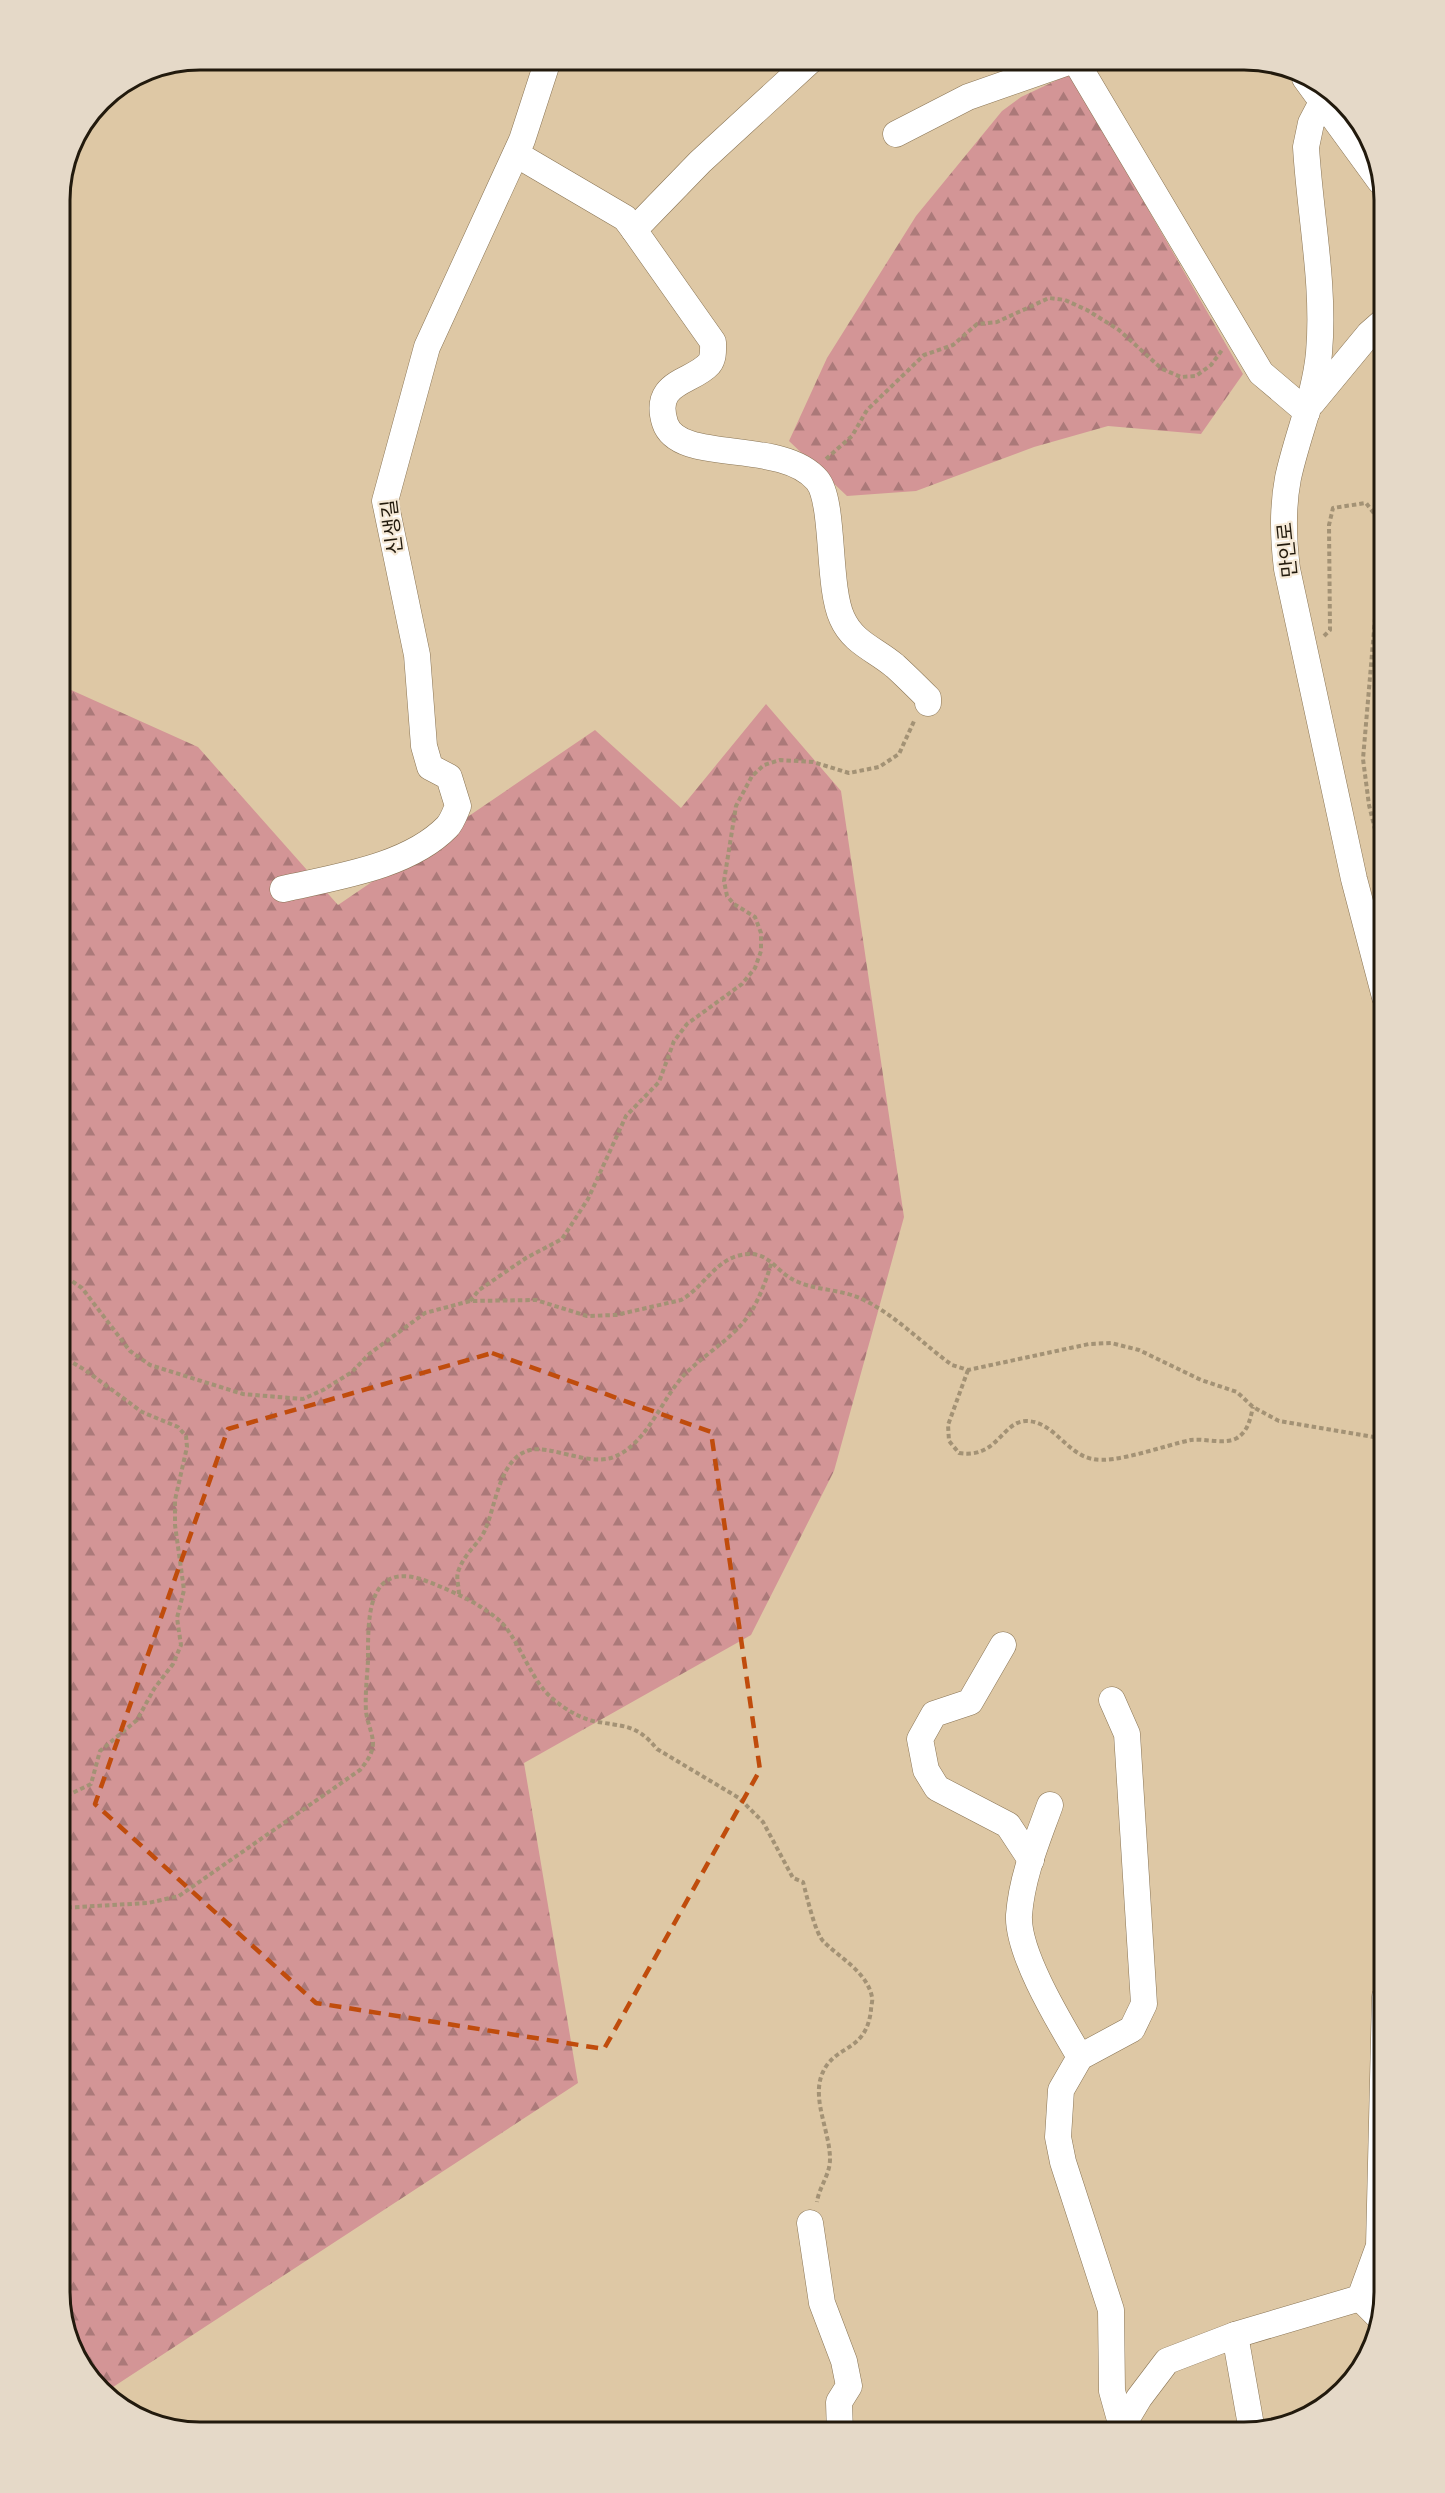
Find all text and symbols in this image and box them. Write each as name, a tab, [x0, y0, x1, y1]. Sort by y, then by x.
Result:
street label: 신생길	[377, 498, 407, 556]
street label: 만인로	[1272, 521, 1302, 579]

